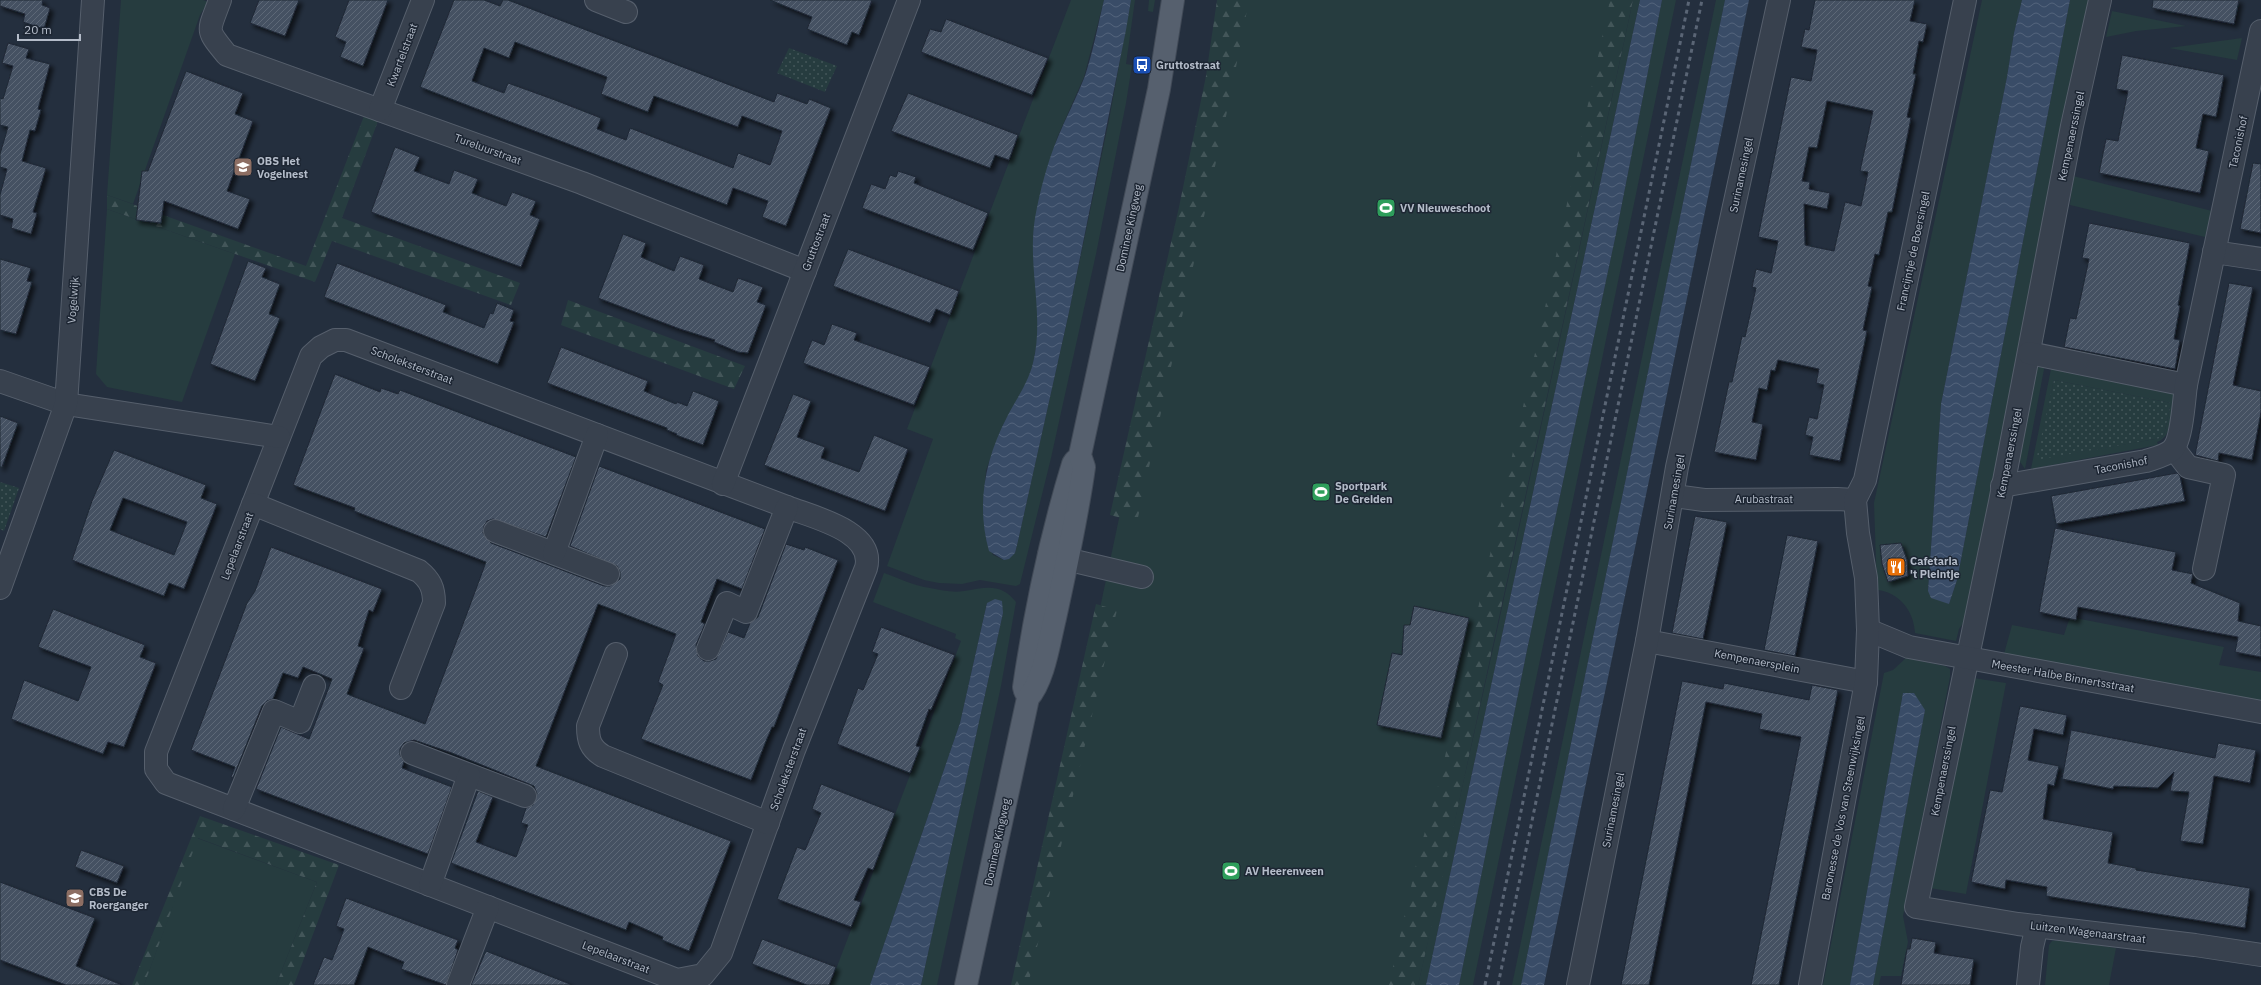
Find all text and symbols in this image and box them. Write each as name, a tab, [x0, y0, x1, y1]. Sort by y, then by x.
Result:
scale bar	[18, 16, 80, 42]
street label: Kwartelstraat	[384, 21, 421, 89]
text: 20 m	[24, 22, 52, 37]
bus stop icon: Gruttostraat	[1131, 54, 1153, 76]
place label: Gruttostraat	[1156, 58, 1220, 72]
street label: Kempenaerssingel	[2055, 90, 2087, 182]
street label: Taconishof	[2226, 114, 2250, 170]
street label: Tureluurstraat	[453, 130, 524, 168]
street label: Surinamesingel	[1726, 136, 1756, 214]
place label: OBS Het Vogelnest	[257, 154, 308, 181]
school or university icon: OBS Het Vogelnest	[232, 156, 254, 178]
street label: Dominee Kingweg	[1113, 183, 1145, 273]
street label: Francijntje de Boersingel	[1893, 190, 1933, 312]
sports icon: VV Nieuweschoot	[1375, 197, 1397, 219]
place label: VV Nieuweschoot	[1400, 201, 1490, 215]
street label: Gruttostraat	[799, 211, 833, 273]
street label: Vogelwijk	[64, 276, 82, 324]
street label: Scholeksterstraat	[369, 343, 455, 387]
street label: Kempenaerssingel	[1993, 407, 2025, 499]
street label: Surinamesingel	[1660, 453, 1688, 531]
street label: Taconishof	[2094, 453, 2149, 477]
place label: Sportpark De Greiden	[1335, 479, 1393, 506]
sports icon: Sportpark De Greiden	[1310, 481, 1332, 503]
street label: Arubastraat	[1735, 492, 1793, 506]
street label: Lepelaarstraat	[218, 510, 256, 582]
place label: Cafetaria 't Pleintje	[1910, 554, 1960, 581]
restaurant icon: Cafetaria 't Pleintje	[1885, 556, 1907, 578]
street label: Kempenaersplein	[1713, 646, 1801, 676]
street label: Meester Halbe Binnertsstraat	[1990, 657, 2136, 695]
street label: Baronesse de Vos van Steenwijksingel	[1818, 715, 1868, 901]
street label: Kempenaerssingel	[1927, 725, 1959, 817]
street label: Scholeksterstraat	[767, 726, 809, 812]
street label: Surinamesingel	[1599, 771, 1627, 849]
street label: Dominee Kingweg	[981, 797, 1013, 887]
sports icon: AV Heerenveen	[1220, 860, 1242, 882]
place label: AV Heerenveen	[1245, 864, 1324, 878]
place label: CBS De Roerganger	[89, 885, 149, 912]
school or university icon: CBS De Roerganger	[64, 887, 86, 909]
street label: Luitzen Wagenaarstraat	[2029, 918, 2147, 946]
street label: Lepelaarstraat	[580, 938, 652, 976]

